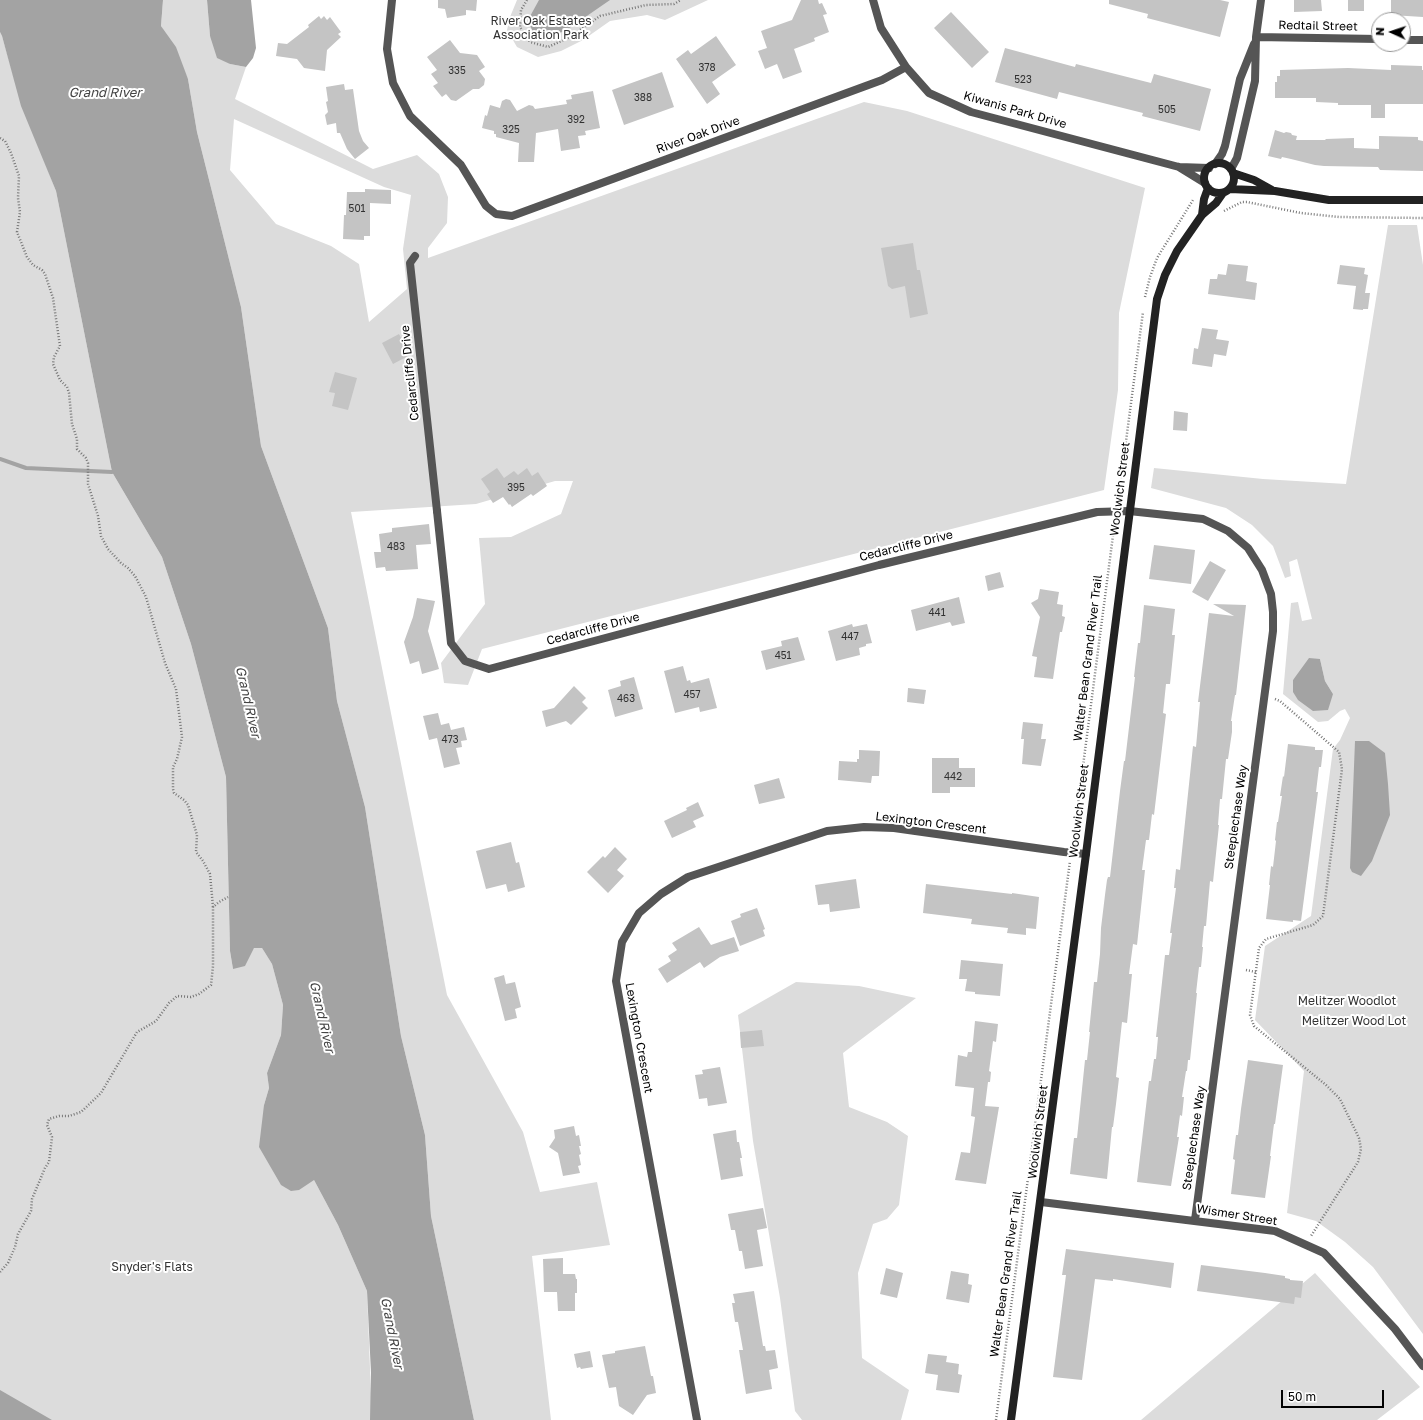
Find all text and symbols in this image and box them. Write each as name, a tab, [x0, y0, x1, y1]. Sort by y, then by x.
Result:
north arrow	[1371, 12, 1411, 52]
park label: River Oak Estates Association Park	[490, 14, 592, 42]
street label: Redtail Street	[1278, 18, 1358, 34]
text: N	[1373, 27, 1386, 36]
house number: 378	[698, 62, 716, 74]
house number: 335	[448, 65, 466, 77]
house number: 523	[1014, 74, 1032, 86]
water label: Grand River	[69, 85, 141, 101]
street label: Kiwanis Park Drive	[962, 88, 1068, 132]
house number: 388	[634, 92, 652, 104]
house number: 505	[1158, 104, 1176, 116]
street label: River Oak Drive	[654, 113, 742, 157]
house number: 392	[567, 114, 585, 126]
house number: 325	[502, 124, 520, 136]
house number: 501	[349, 203, 365, 215]
street label: Cedarcliffe Drive	[398, 325, 422, 421]
street label: Woolwich Street	[1107, 441, 1133, 537]
house number: 395	[507, 482, 525, 494]
street label: Cedarcliffe Drive	[858, 527, 954, 565]
house number: 483	[387, 541, 405, 553]
street label: Walter Bean Grand River Trail	[1071, 574, 1105, 742]
house number: 441	[928, 607, 946, 619]
street label: Cedarcliffe Drive	[545, 610, 641, 648]
house number: 447	[841, 631, 859, 643]
house number: 451	[775, 650, 791, 662]
water label: Grand River	[232, 665, 264, 739]
house number: 457	[683, 689, 701, 701]
house number: 463	[617, 693, 635, 705]
house number: 473	[441, 734, 459, 746]
street label: Woolwich Street	[1066, 763, 1092, 859]
street label: Steeplechase Way	[1222, 764, 1250, 870]
house number: 442	[944, 771, 962, 783]
street label: Lexington Crescent	[875, 809, 987, 837]
water label: Grand River	[306, 980, 338, 1054]
street label: Lexington Crescent	[622, 982, 656, 1094]
park label: Melitzer Woodlot	[1298, 994, 1396, 1008]
park label: Melitzer Wood Lot	[1302, 1014, 1406, 1028]
street label: Woolwich Street	[1025, 1084, 1051, 1180]
street label: Steeplechase Way	[1180, 1085, 1208, 1191]
street label: Walter Bean Grand River Trail	[987, 1190, 1025, 1358]
street label: Wismer Street	[1195, 1201, 1279, 1229]
park label: Snyder's Flats	[111, 1260, 193, 1274]
water label: Grand River	[377, 1296, 407, 1370]
scale bar	[1283, 1382, 1386, 1408]
text: 50 m	[1288, 1389, 1316, 1404]

